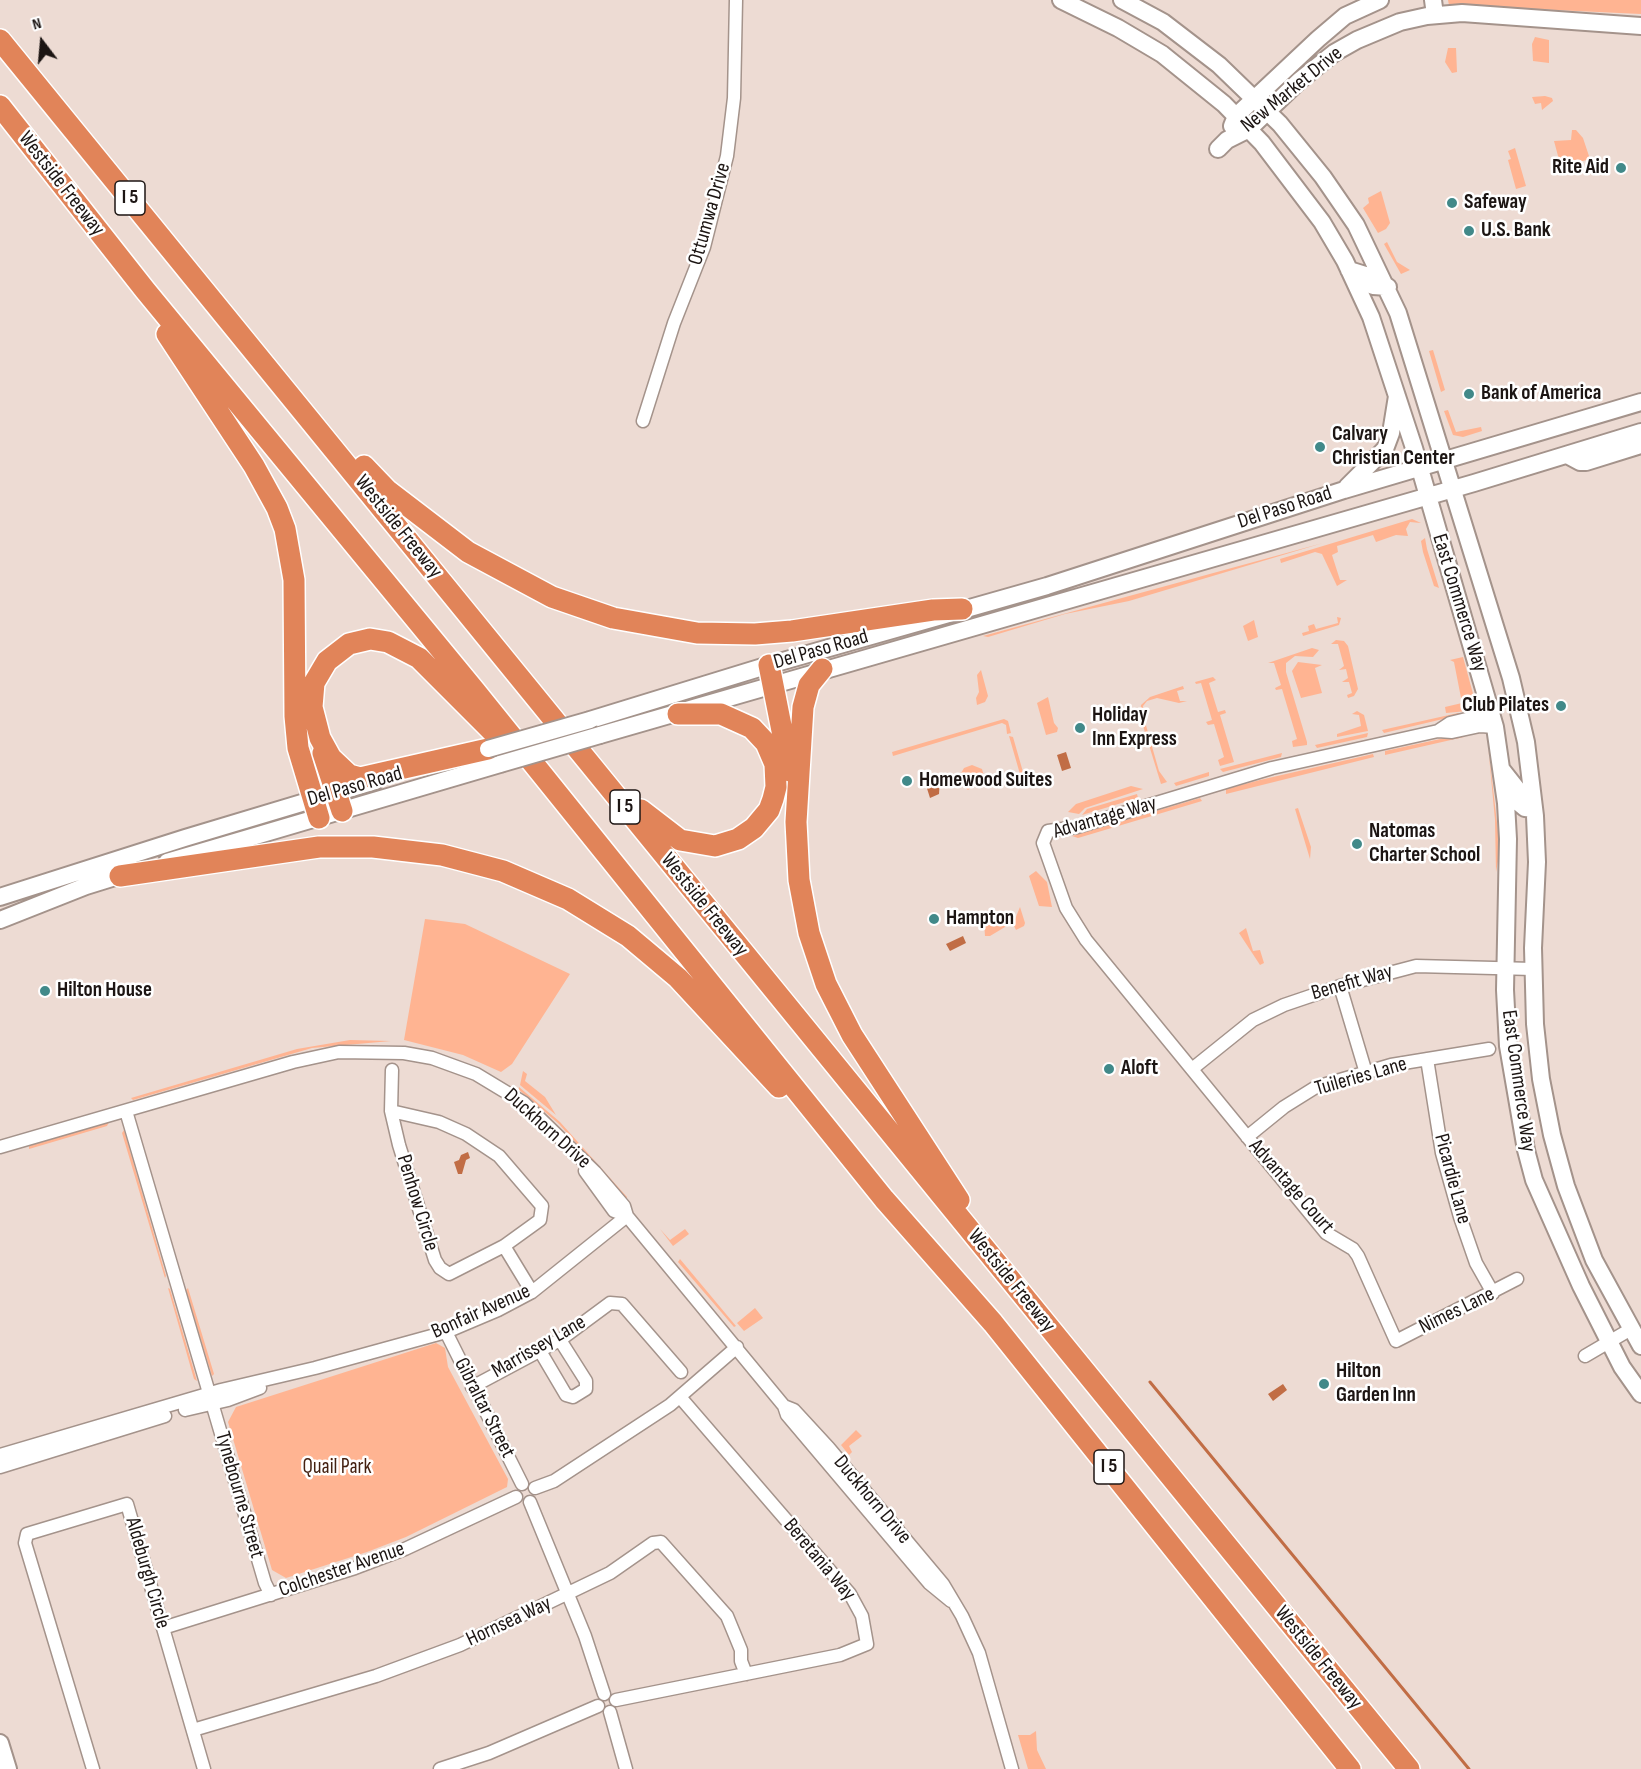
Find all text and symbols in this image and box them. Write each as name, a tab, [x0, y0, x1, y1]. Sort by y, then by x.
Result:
north arrow	[12, 12, 72, 72]
text: N	[30, 14, 44, 35]
street label: New Market Drive	[1236, 41, 1348, 139]
street label: Westside Freeway	[12, 127, 110, 241]
place label: Rite Aid	[1552, 155, 1609, 181]
street label: Ottumwa Drive	[683, 160, 737, 268]
marker: Rite Aid	[1614, 161, 1628, 175]
road number: I 5	[115, 181, 145, 215]
place label: Safeway	[1464, 190, 1527, 216]
marker: Safeway	[1445, 196, 1459, 210]
place label: U.S. Bank	[1481, 218, 1551, 244]
marker: U.S. Bank	[1462, 224, 1476, 238]
place label: Bank of America	[1481, 381, 1601, 407]
marker: Bank of America	[1462, 387, 1476, 401]
place label: Calvary Christian Center	[1332, 422, 1455, 472]
marker: Calvary Christian Center	[1313, 440, 1327, 454]
street label: Westside Freeway	[349, 470, 447, 584]
street label: Del Paso Road	[1235, 481, 1335, 535]
street label: East Commerce Way	[1426, 531, 1492, 675]
street label: Del Paso Road	[771, 624, 871, 676]
place label: Club Pilates	[1462, 693, 1549, 719]
marker: Club Pilates	[1554, 699, 1568, 713]
place label: Holiday Inn Express	[1092, 703, 1177, 753]
marker: Holiday Inn Express	[1073, 721, 1087, 735]
street label: Del Paso Road	[305, 761, 405, 813]
place label: Homewood Suites	[919, 768, 1052, 794]
marker: Homewood Suites	[900, 774, 914, 788]
road number: I 5	[610, 790, 640, 824]
street label: Advantage Way	[1051, 791, 1159, 845]
place label: Natomas Charter School	[1369, 819, 1480, 869]
marker: Natomas Charter School	[1350, 837, 1364, 851]
street label: Westside Freeway	[655, 848, 753, 962]
place label: Hampton	[946, 906, 1014, 932]
marker: Hampton	[927, 912, 941, 926]
street label: Benefit Way	[1308, 959, 1396, 1007]
place label: Hilton House	[57, 978, 152, 1004]
marker: Hilton House	[38, 984, 52, 998]
street label: East Commerce Way	[1496, 1009, 1540, 1153]
street label: Tuileries Lane	[1312, 1052, 1410, 1102]
place label: Aloft	[1121, 1056, 1158, 1082]
marker: Aloft	[1102, 1062, 1116, 1076]
street label: Duckhorn Drive	[498, 1083, 596, 1175]
street label: Picardie Lane	[1428, 1131, 1476, 1227]
street label: Advantage Court	[1243, 1135, 1339, 1239]
street label: Penhow Circle	[390, 1152, 444, 1254]
street label: Westside Freeway	[962, 1224, 1060, 1338]
street label: Bonfair Avenue	[428, 1279, 534, 1345]
street label: Nimes Lane	[1415, 1282, 1499, 1340]
street label: Marrissey Lane	[487, 1310, 591, 1384]
street label: Gibraltar Street	[448, 1354, 520, 1462]
place label: Hilton Garden Inn	[1336, 1359, 1416, 1409]
marker: Hilton Garden Inn	[1317, 1377, 1331, 1391]
street label: Tynebourne Street	[209, 1429, 269, 1561]
street label: Duckhorn Drive	[828, 1450, 916, 1550]
road number: I 5	[1094, 1450, 1124, 1484]
park label: Quail Park	[302, 1455, 372, 1481]
street label: Aldeburgh Circle	[119, 1514, 175, 1632]
street label: Beretania Way	[777, 1514, 861, 1606]
street label: Colchester Avenue	[276, 1537, 408, 1603]
street label: Hornsea Way	[462, 1591, 556, 1653]
street label: Westside Freeway	[1269, 1601, 1367, 1715]

